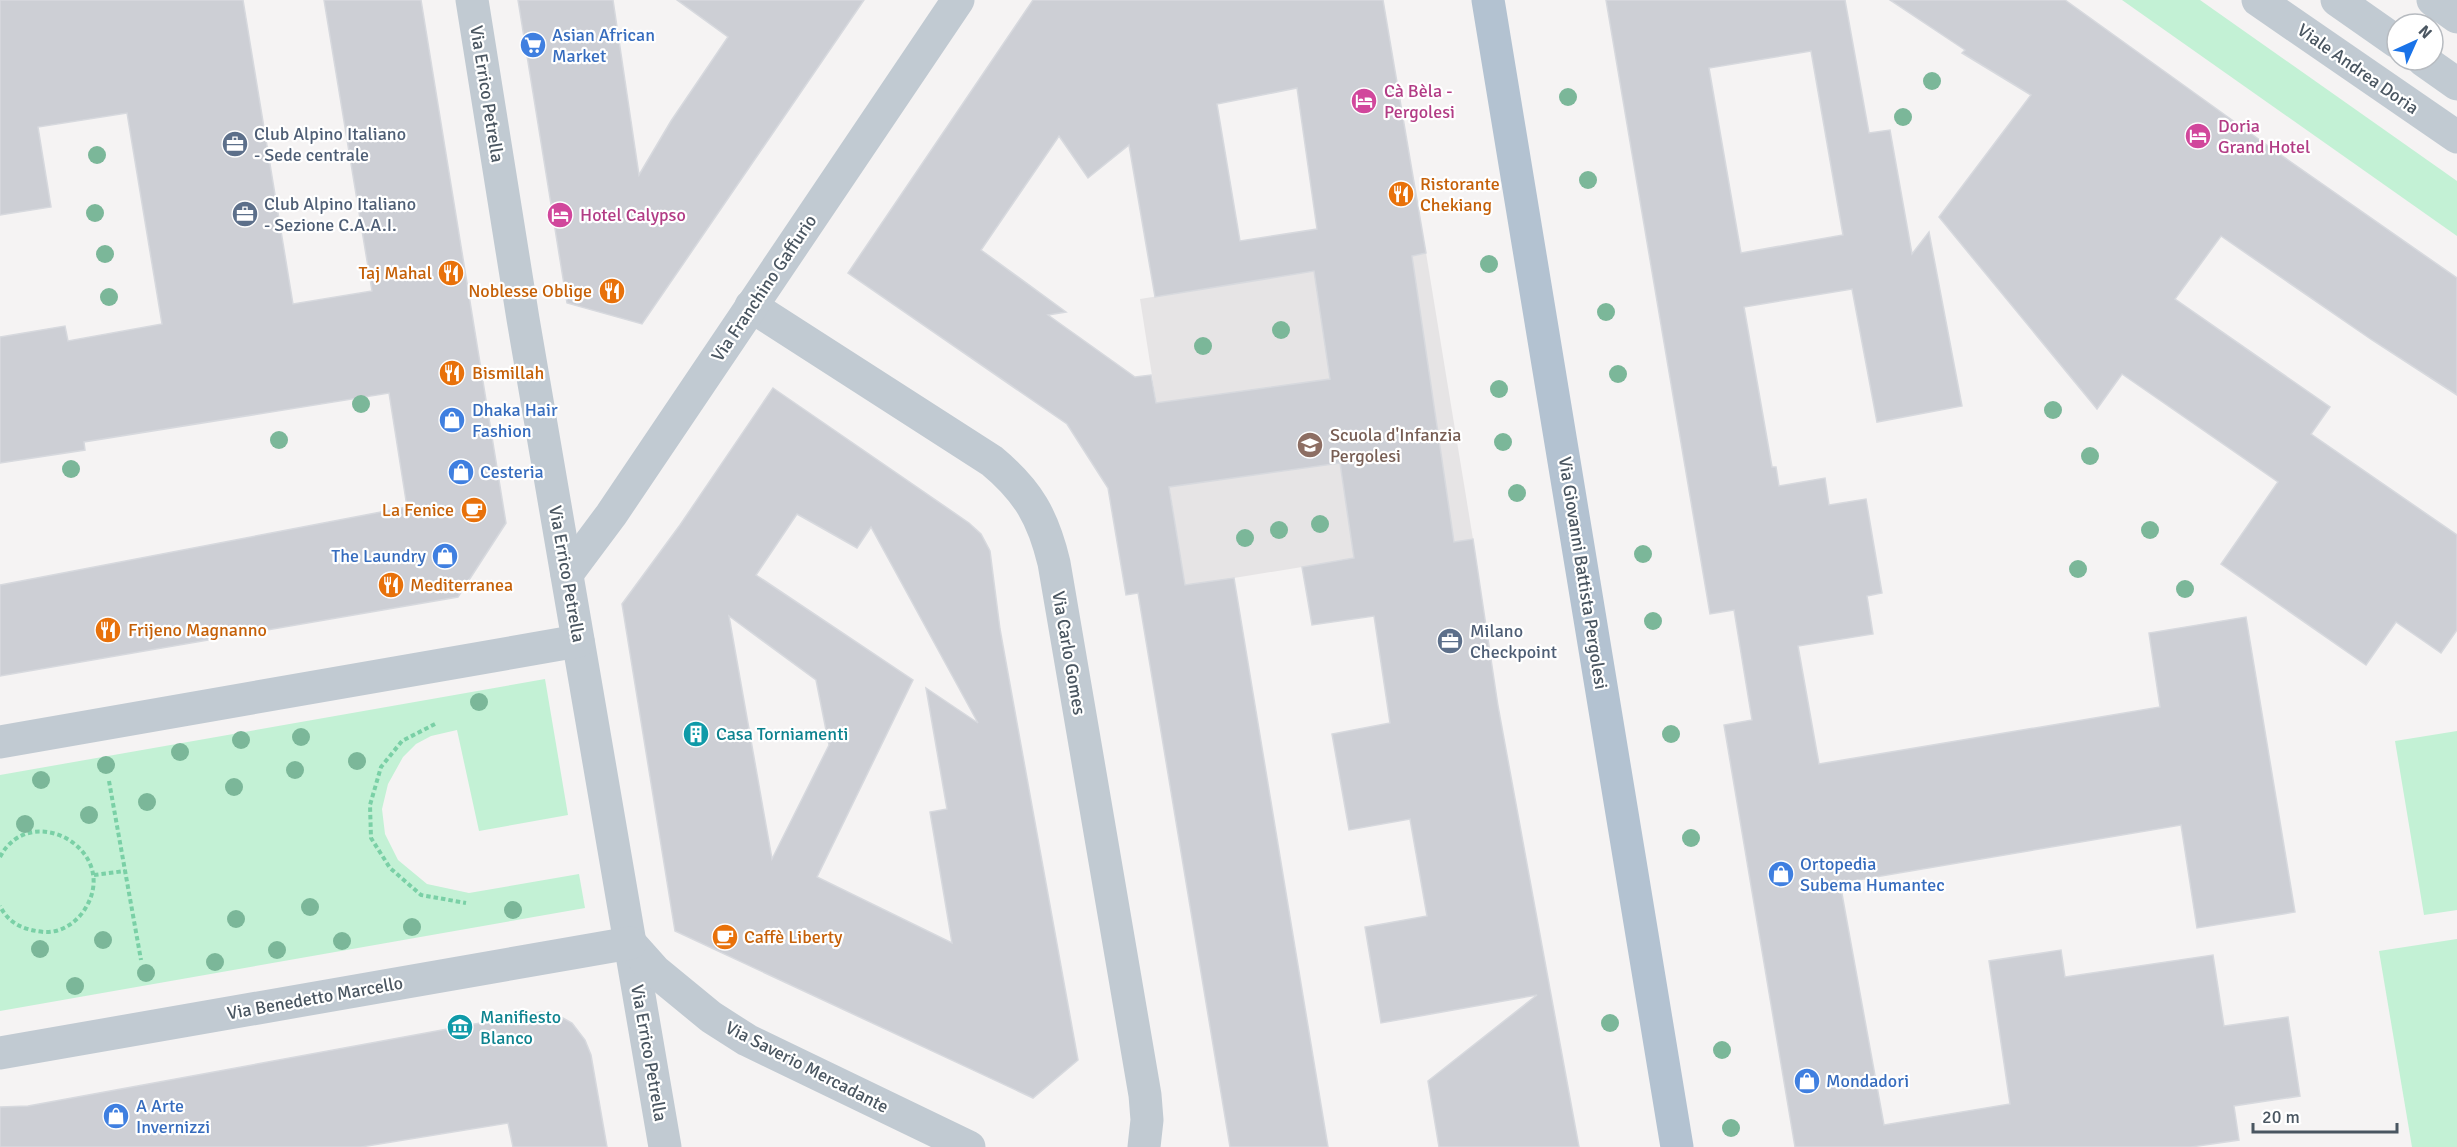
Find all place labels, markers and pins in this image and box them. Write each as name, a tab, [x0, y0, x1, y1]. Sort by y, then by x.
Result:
place label: Asian African Market	[552, 24, 655, 67]
supermarket icon: Asian African Market	[518, 30, 548, 60]
place label: Cà Bèla - Pergolesi	[1384, 80, 1455, 123]
hotel icon: Cà Bèla - Pergolesi	[1349, 86, 1379, 116]
place label: Doria Grand Hotel	[2218, 115, 2310, 158]
hotel icon: Doria Grand Hotel	[2183, 121, 2213, 151]
place label: Club Alpino Italiano - Sede centrale	[254, 123, 406, 166]
office icon: Club Alpino Italiano - Sede centrale	[220, 129, 250, 159]
place label: Ristorante Chekiang	[1420, 173, 1500, 216]
restaurant icon: Ristorante Chekiang	[1386, 179, 1416, 209]
place label: Club Alpino Italiano - Sezione C.A.A.I.	[264, 193, 416, 236]
office icon: Club Alpino Italiano - Sezione C.A.A.I.	[230, 199, 260, 229]
hotel icon: Hotel Calypso	[545, 200, 575, 230]
place label: Hotel Calypso	[580, 204, 686, 226]
restaurant icon: Taj Mahal	[436, 258, 466, 288]
place label: Taj Mahal	[358, 262, 432, 284]
restaurant icon: Noblesse Oblige	[597, 276, 627, 306]
place label: Noblesse Oblige	[468, 280, 592, 302]
restaurant icon: Bismillah	[437, 358, 467, 388]
place label: Bismillah	[472, 362, 544, 384]
place label: Dhaka Hair Fashion	[472, 399, 558, 442]
shop icon: Dhaka Hair Fashion	[437, 405, 467, 435]
place label: Scuola d'Infanzia Pergolesi	[1330, 424, 1461, 467]
school or university icon: Scuola d'Infanzia Pergolesi	[1295, 430, 1325, 460]
shop icon: Cesteria	[446, 457, 476, 487]
place label: Cesteria	[480, 461, 544, 483]
cafe icon: La Fenice	[459, 495, 489, 525]
place label: La Fenice	[382, 499, 454, 521]
shop icon: The Laundry	[430, 541, 460, 571]
place label: The Laundry	[331, 545, 427, 567]
restaurant icon: Mediterranea	[376, 570, 406, 600]
place label: Mediterranea	[410, 574, 513, 596]
restaurant icon: Frijeno Magnanno	[93, 615, 123, 645]
place label: Frijeno Magnanno	[128, 619, 267, 641]
place label: Milano Checkpoint	[1470, 620, 1557, 663]
office icon: Milano Checkpoint	[1435, 626, 1465, 656]
building icon: Casa Torniamenti	[681, 719, 711, 749]
place label: Casa Torniamenti	[716, 723, 849, 745]
place label: Ortopedia Subema Humantec	[1800, 853, 1945, 896]
shop icon: Ortopedia Subema Humantec	[1766, 859, 1796, 889]
cafe icon: Caffè Liberty	[710, 922, 740, 952]
place label: Caffè Liberty	[744, 926, 843, 948]
place label: Manifiesto Blanco	[480, 1006, 561, 1049]
museum icon: Manifiesto Blanco	[445, 1012, 475, 1042]
shop icon: Mondadori	[1792, 1066, 1822, 1096]
place label: Mondadori	[1826, 1070, 1909, 1092]
place label: A Arte Invernizzi	[136, 1095, 210, 1138]
shop icon: A Arte Invernizzi	[101, 1101, 131, 1131]

